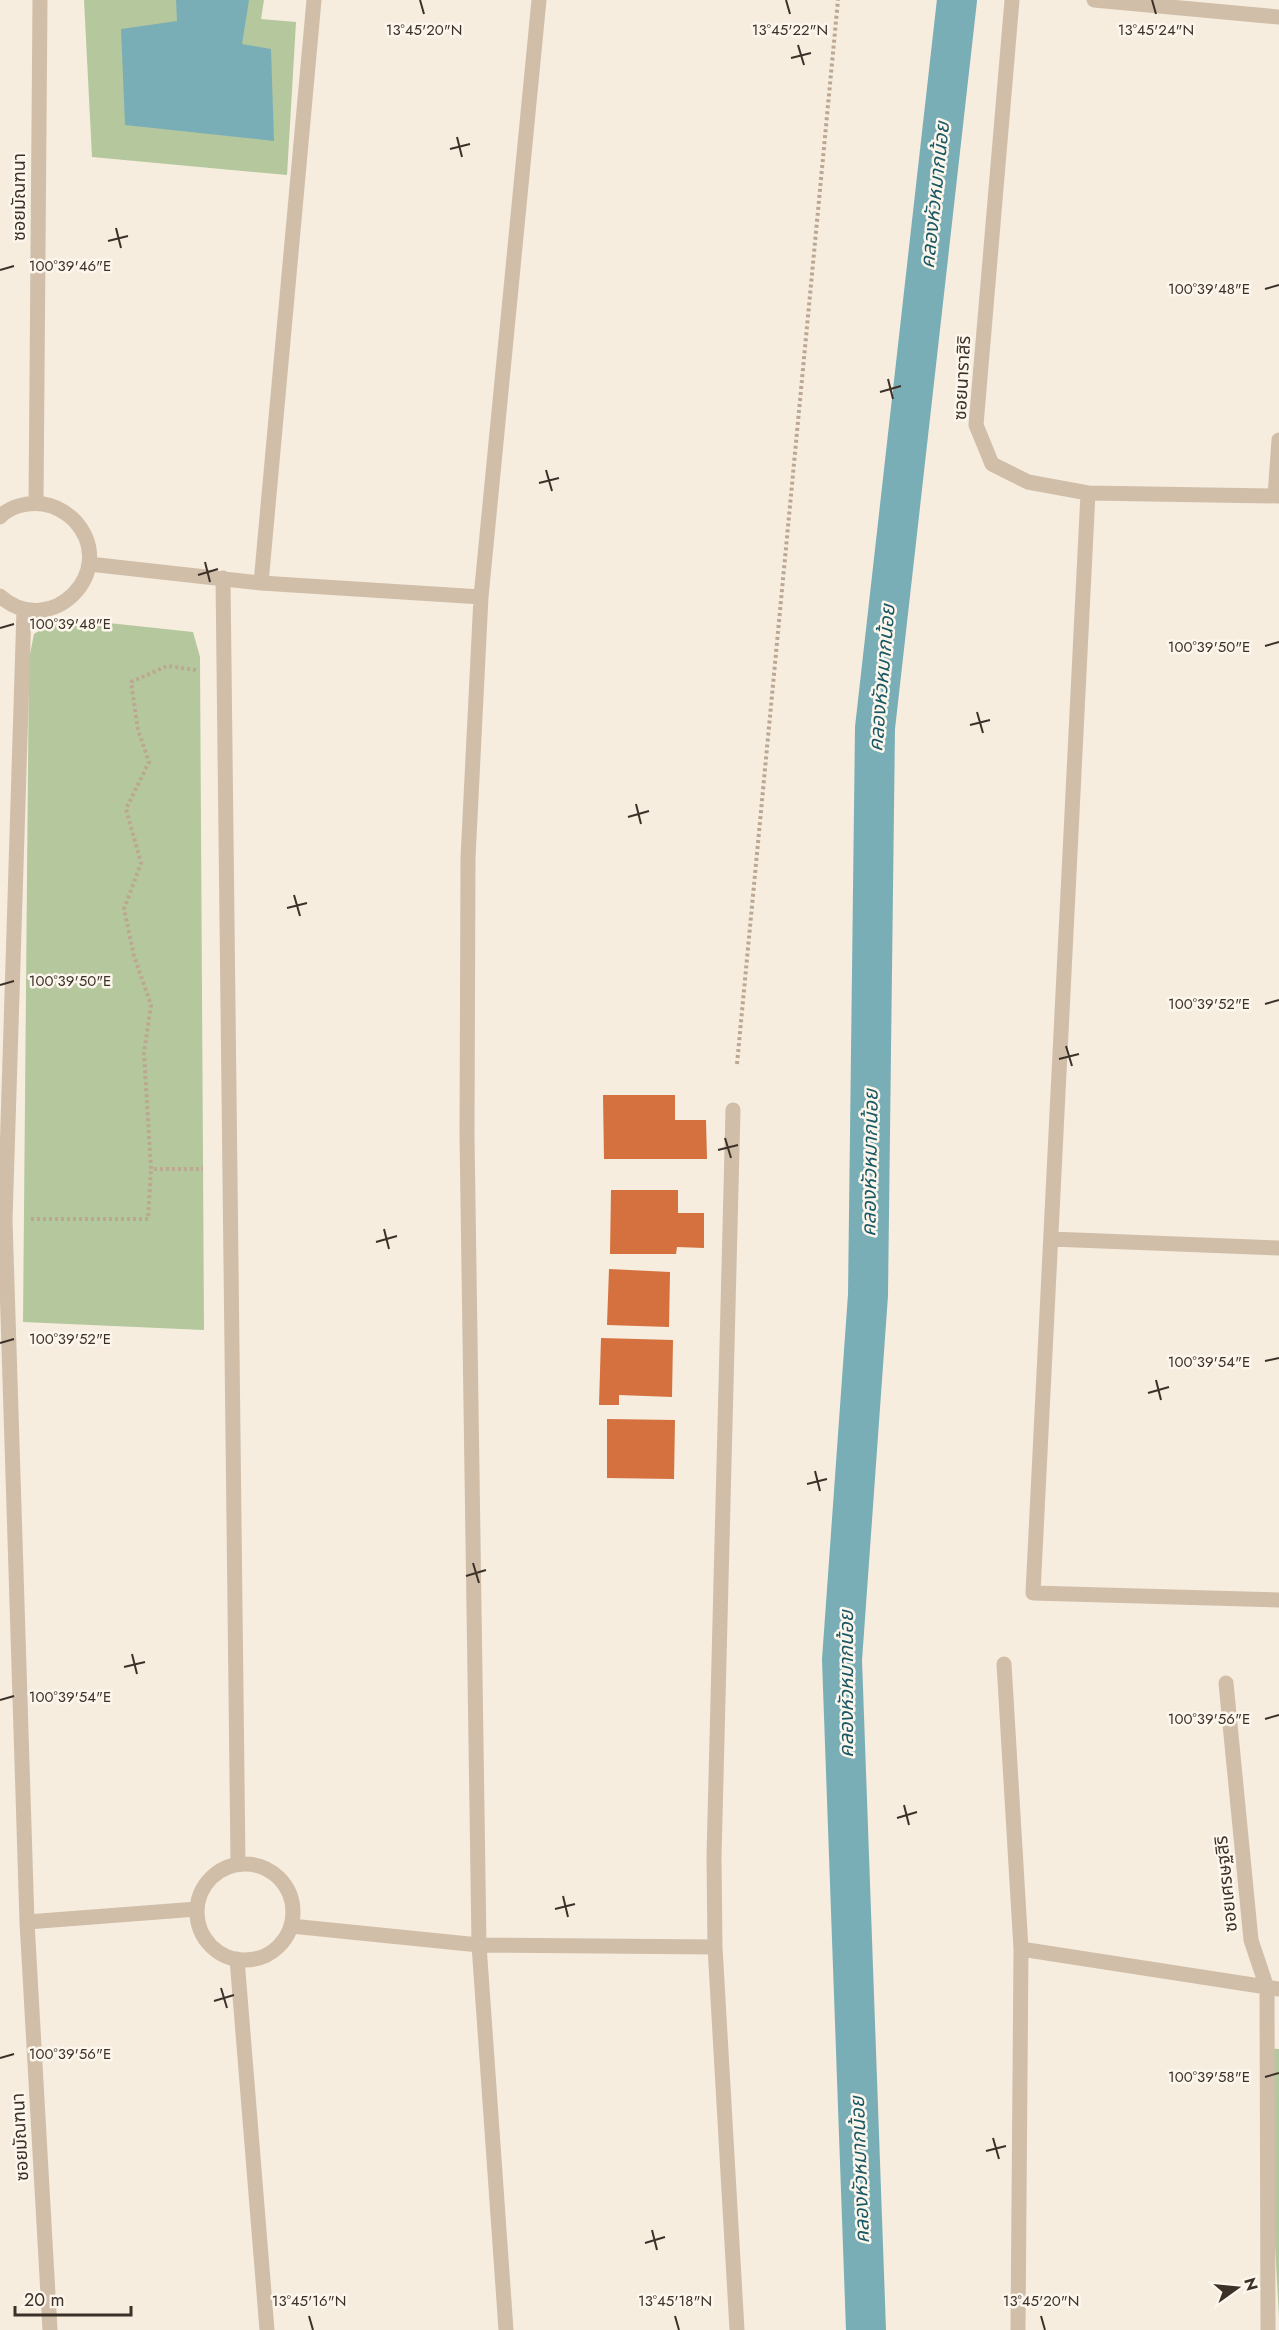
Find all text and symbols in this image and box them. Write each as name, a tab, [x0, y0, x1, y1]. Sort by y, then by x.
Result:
text: 13°45'20"N	[386, 19, 462, 41]
text: 13°45'22"N	[752, 19, 828, 41]
text: 13°45'24"N	[1118, 19, 1194, 41]
water label: คลองหัวหมากน้อย	[913, 118, 957, 270]
street label: ซอยมัณฑนา	[6, 153, 32, 241]
text: 100°39'46"E	[29, 255, 111, 277]
text: 100°39'48"E	[1168, 278, 1250, 300]
street label: ซอยนาราสิริ	[947, 335, 977, 421]
water label: คลองหัวหมากน้อย	[861, 601, 903, 753]
text: 100°39'48"E	[29, 613, 111, 635]
text: 100°39'50"E	[1168, 636, 1250, 658]
text: 100°39'50"E	[29, 970, 111, 992]
text: 100°39'52"E	[1168, 993, 1250, 1015]
water label: คลองหัวหมากน้อย	[854, 1087, 886, 1237]
text: 100°39'52"E	[29, 1328, 111, 1350]
text: 100°39'54"E	[1168, 1351, 1250, 1373]
water label: คลองหัวหมากน้อย	[832, 1608, 861, 1758]
text: 100°39'54"E	[29, 1686, 111, 1708]
text: 100°39'56"E	[1168, 1708, 1250, 1730]
street label: ซอยเศรษฐสิริ	[1208, 1834, 1244, 1933]
text: 100°39'56"E	[29, 2043, 111, 2065]
text: 100°39'58"E	[1168, 2066, 1250, 2088]
street label: ซอยมัณฑนา	[5, 2092, 35, 2182]
water label: คลองหัวหมากน้อย	[843, 2094, 877, 2244]
north arrow	[1207, 2258, 1267, 2318]
text: N	[1238, 2275, 1264, 2293]
scale bar	[15, 2279, 130, 2317]
text: 20 m	[24, 2287, 64, 2313]
text: 13°45'16"N	[272, 2290, 346, 2312]
text: 13°45'18"N	[638, 2290, 712, 2312]
text: 13°45'20"N	[1003, 2290, 1079, 2312]

